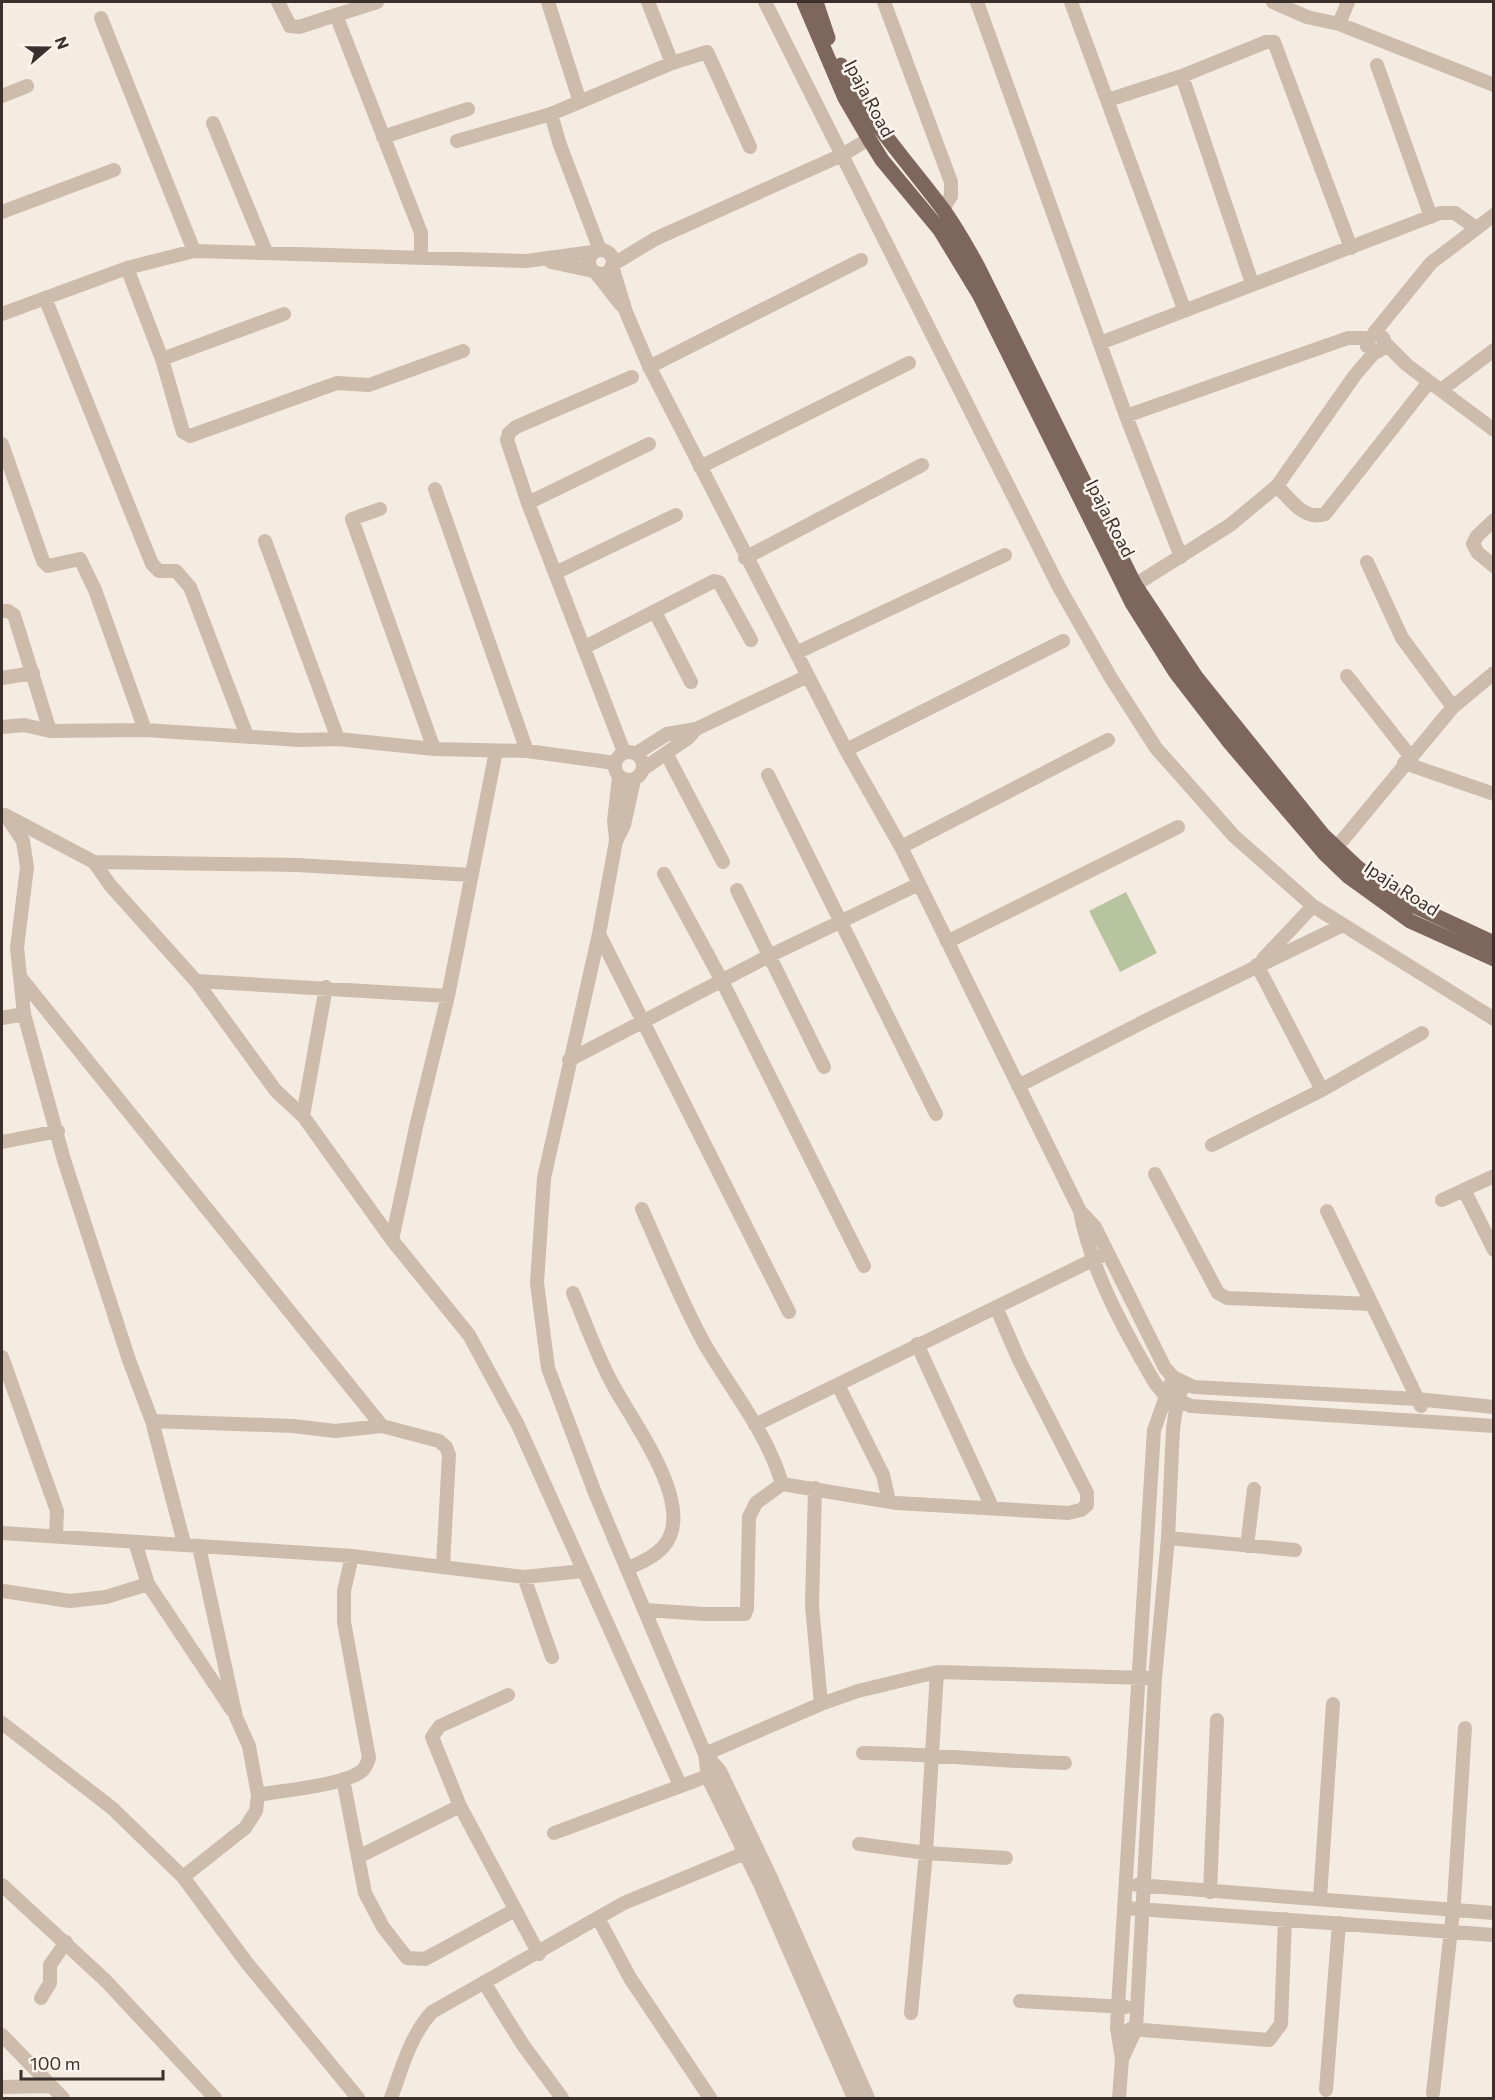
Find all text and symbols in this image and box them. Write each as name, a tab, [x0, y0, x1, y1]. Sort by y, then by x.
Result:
north arrow	[18, 18, 78, 78]
text: N	[52, 34, 74, 52]
street label: Ipaja Road	[840, 55, 900, 141]
street label: Ipaja Road	[1082, 475, 1140, 561]
street label: Ipaja Road	[1361, 856, 1443, 920]
scale bar	[21, 2043, 164, 2081]
text: 100 m	[30, 2052, 80, 2074]

